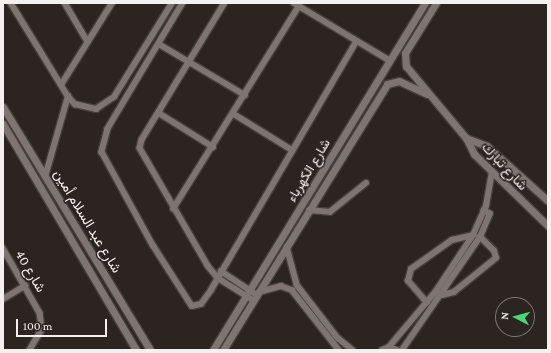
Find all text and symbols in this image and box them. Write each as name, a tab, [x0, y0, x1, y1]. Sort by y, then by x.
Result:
street label: شارع الكهرباء	[283, 135, 333, 205]
street label: شارع تبارك	[478, 138, 532, 194]
street label: شارع عبد السلام أمين	[50, 166, 126, 276]
street label: شارع 40	[12, 247, 50, 295]
north arrow	[495, 297, 535, 337]
scale bar	[18, 311, 109, 337]
text: N	[498, 311, 510, 320]
text: 100 m	[23, 319, 52, 333]

